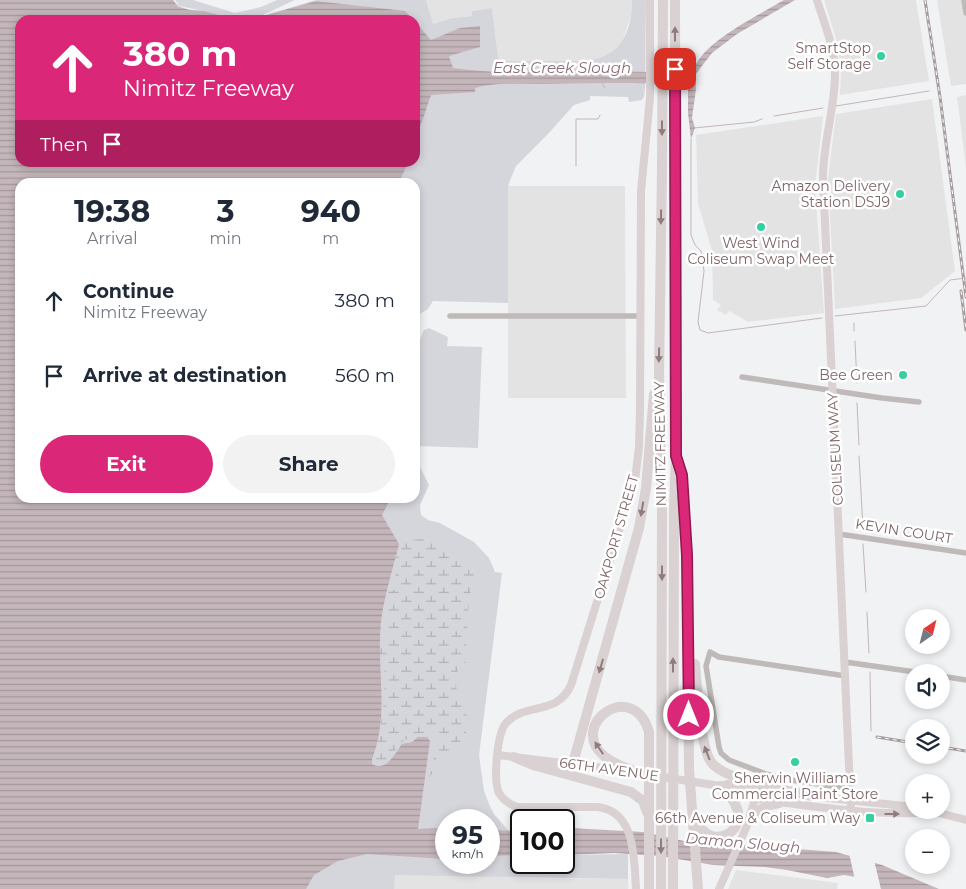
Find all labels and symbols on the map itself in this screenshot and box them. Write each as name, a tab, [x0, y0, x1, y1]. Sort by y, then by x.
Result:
one-way arrow	[671, 26, 679, 42]
place label: SmartStop Self Storage	[788, 39, 871, 73]
pin	[654, 48, 696, 90]
marker: SmartStop Self Storage	[875, 50, 887, 62]
water label: East Creek Slough	[493, 58, 631, 77]
one-way arrow	[658, 120, 666, 136]
place label: Amazon Delivery Station DSJ9	[771, 177, 890, 211]
marker: Amazon Delivery Station DSJ9	[894, 188, 906, 200]
one-way arrow	[657, 209, 665, 225]
marker: West Wind Coliseum Swap Meet	[755, 221, 767, 233]
place label: West Wind Coliseum Swap Meet	[687, 234, 835, 268]
one-way arrow	[655, 347, 663, 363]
place label: Bee Green	[819, 366, 893, 384]
marker: Bee Green	[897, 369, 909, 381]
street label: NIMITZ FREEWAY	[650, 381, 670, 507]
street label: COLISEUM WAY	[823, 392, 847, 506]
street label: OAKPORT STREET	[590, 473, 642, 601]
one-way arrow	[638, 501, 646, 517]
street label: KEVIN COURT	[854, 514, 954, 548]
one-way arrow	[658, 565, 666, 581]
north arrow	[905, 609, 950, 654]
one-way arrow	[669, 657, 677, 673]
one-way arrow	[596, 658, 604, 673]
position arrow	[662, 688, 714, 740]
one-way arrow	[594, 742, 604, 755]
one-way arrow	[703, 745, 711, 760]
street label: 66TH AVENUE	[558, 753, 660, 785]
marker: Sherwin Williams Commercial Paint Store	[789, 756, 801, 768]
place label: Sherwin Williams Commercial Paint Store	[712, 769, 878, 803]
speed limit sign: 100	[510, 809, 575, 874]
place label: 66th Avenue & Coliseum Way	[655, 809, 860, 827]
one-way arrow	[885, 810, 901, 818]
marker: 66th Avenue & Coliseum Way	[864, 812, 876, 824]
water label: Damon Slough	[685, 828, 801, 857]
one-way arrow	[657, 838, 665, 854]

